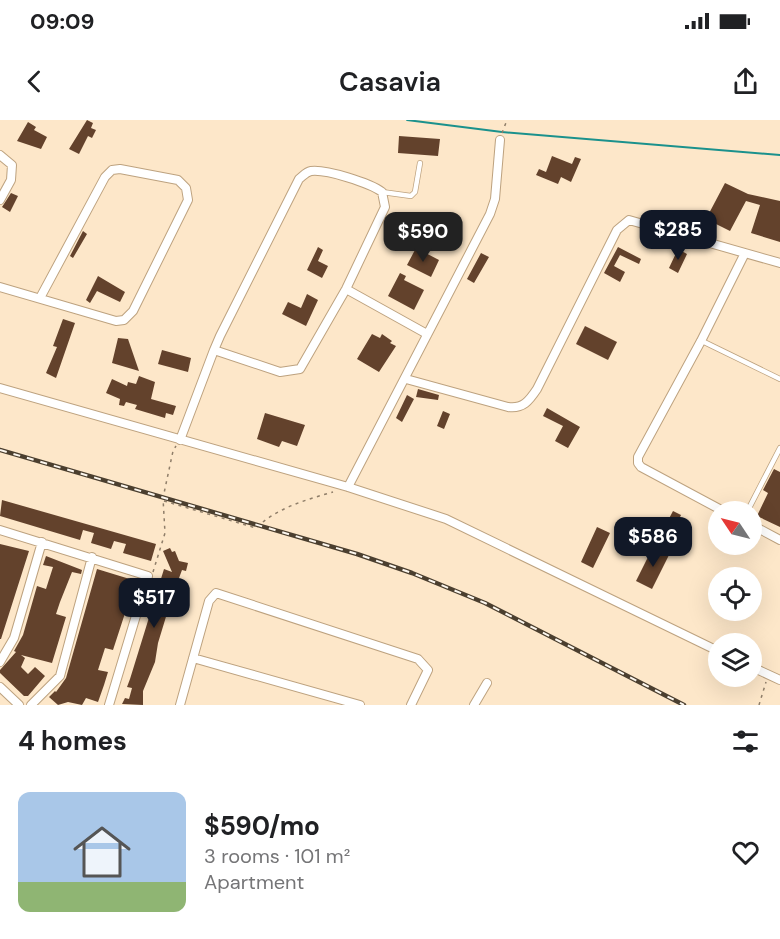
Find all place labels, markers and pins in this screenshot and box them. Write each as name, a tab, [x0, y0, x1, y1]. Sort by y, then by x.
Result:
pin: $285	[642, 210, 714, 261]
pin: $590	[387, 212, 459, 263]
pin: $586	[617, 517, 689, 568]
pin: $517	[118, 578, 190, 629]

